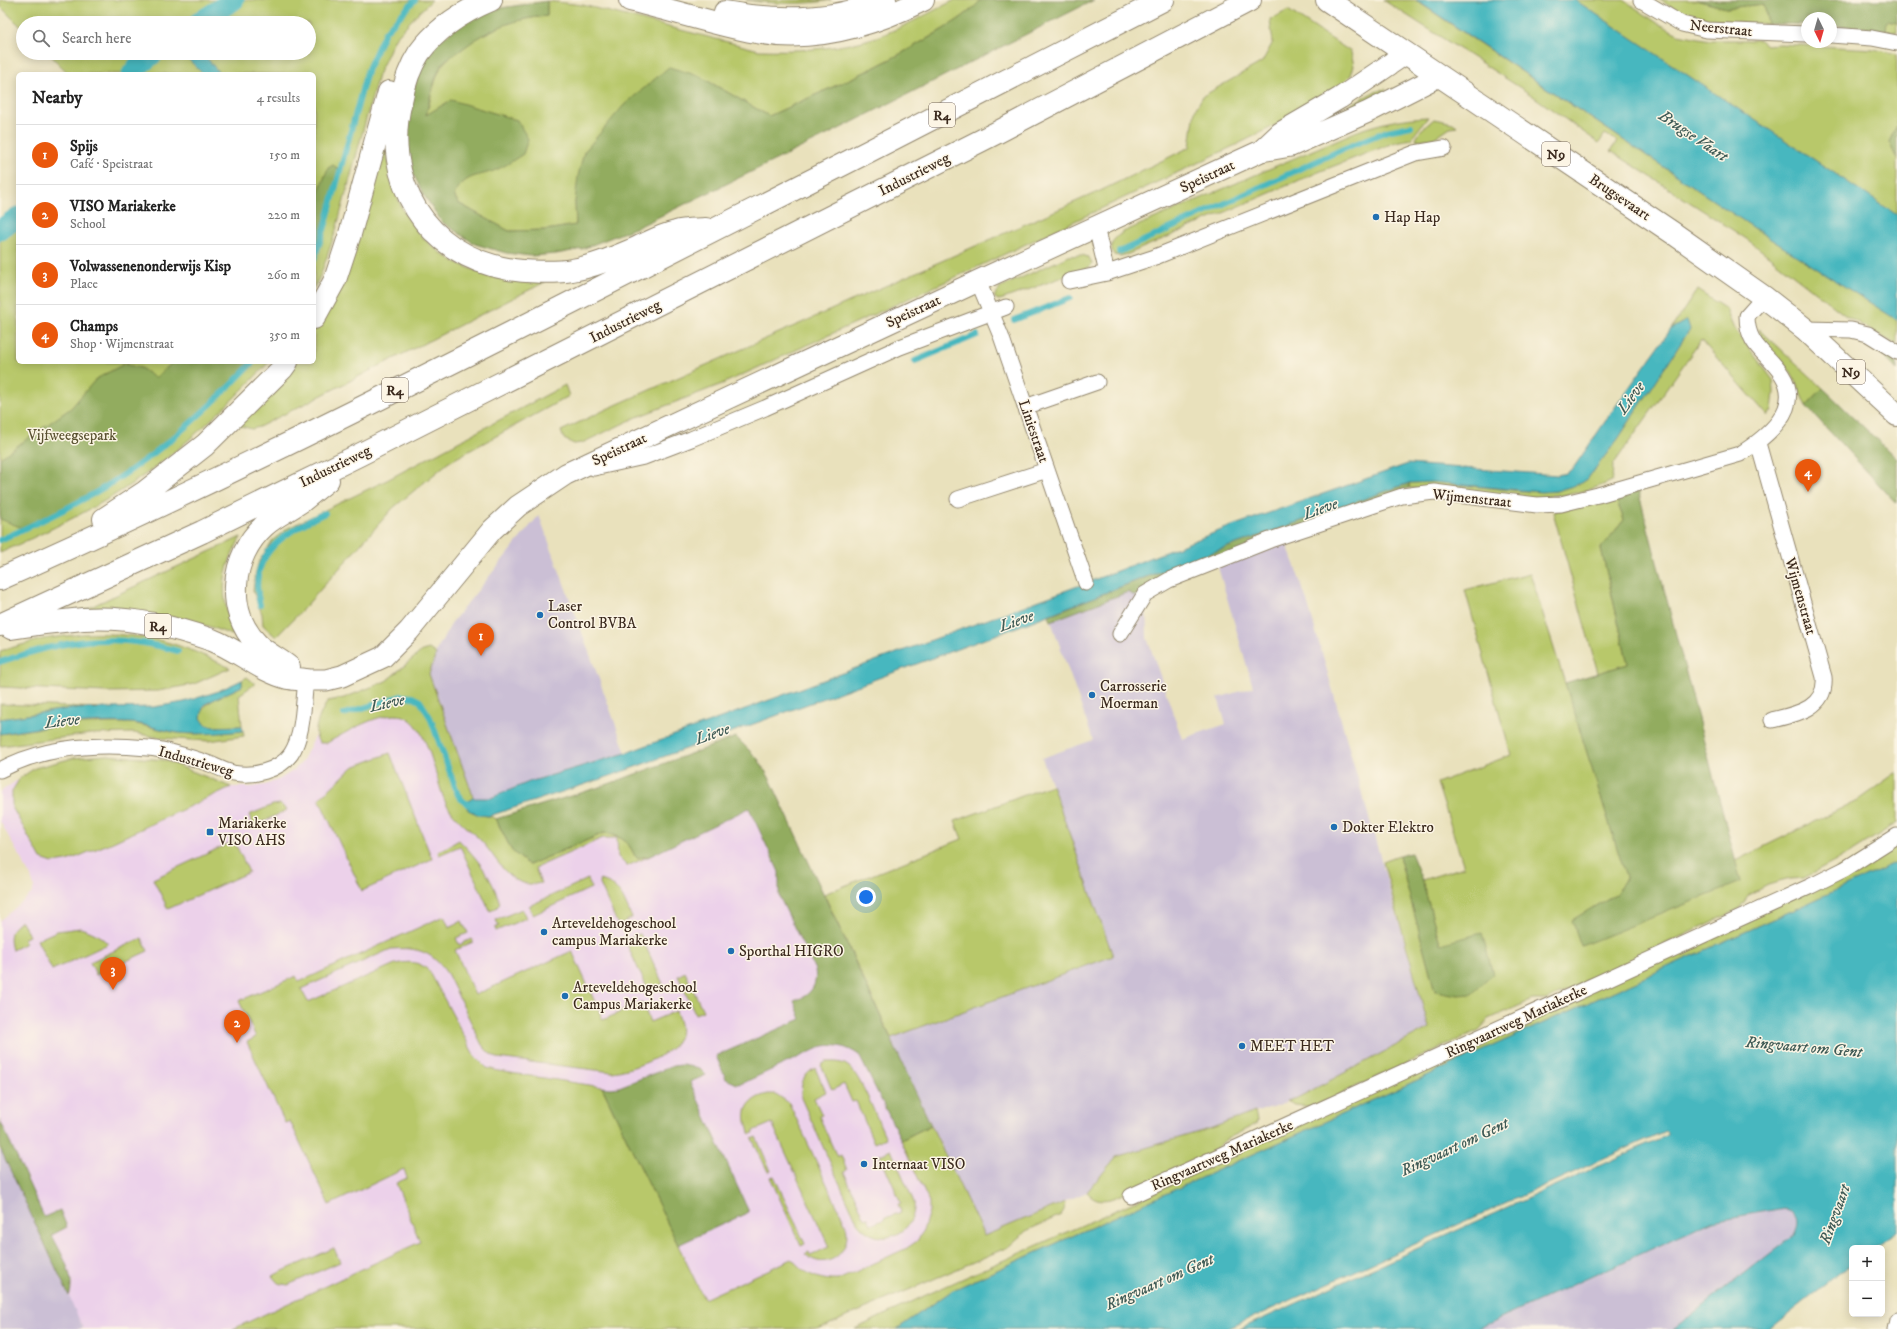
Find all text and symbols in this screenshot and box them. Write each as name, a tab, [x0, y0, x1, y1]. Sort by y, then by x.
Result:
north arrow	[1801, 12, 1837, 48]
search box	[16, 16, 316, 60]
street label: Neerstraat	[1689, 16, 1753, 41]
icon: search	[30, 27, 52, 49]
text: Search here	[62, 29, 131, 48]
text: Nearby	[32, 87, 82, 109]
text: 4 results	[257, 90, 300, 106]
road number: R4	[929, 103, 955, 127]
water label: Brugse Vaart	[1654, 105, 1733, 167]
text: Spijs	[70, 137, 98, 156]
road number: N9	[1542, 142, 1570, 166]
text: 1	[43, 147, 47, 163]
text: 150 m	[269, 147, 300, 163]
street label: Industrieweg	[875, 148, 954, 200]
street label: Speistraat	[1177, 155, 1238, 197]
text: Café · Speistraat	[70, 156, 153, 172]
street label: Brugsevaart	[1585, 170, 1654, 225]
text: VISO Mariakerke	[70, 197, 176, 216]
text: 2	[42, 207, 48, 223]
text: 220 m	[268, 207, 300, 223]
place label: Hap Hap	[1384, 208, 1441, 227]
marker: Hap Hap	[1371, 212, 1381, 222]
text: School	[70, 216, 106, 232]
text: Volwassenenonderwijs Kisp	[70, 257, 231, 276]
text: 3	[43, 267, 47, 283]
text: 260 m	[267, 267, 300, 283]
text: Place	[70, 276, 98, 292]
street label: Speistraat	[883, 290, 944, 332]
street label: Industrieweg	[586, 295, 665, 347]
text: Champs	[70, 317, 118, 336]
text: 4	[41, 327, 49, 343]
text: 350 m	[269, 327, 300, 343]
text: Shop · Wijmenstraat	[70, 336, 174, 352]
road number: N9	[1837, 360, 1865, 384]
water label: Lieve	[1612, 377, 1650, 418]
road number: R4	[382, 378, 408, 402]
street label: Liniestraat	[1014, 397, 1053, 465]
park label: Vijfweegsepark	[26, 426, 117, 445]
street label: Speistraat	[589, 428, 650, 470]
street label: Industrieweg	[296, 441, 375, 492]
pin: 4	[1795, 459, 1821, 492]
street label: Wijmenstraat	[1430, 485, 1513, 512]
water label: Lieve	[1300, 493, 1341, 525]
street label: Wijmenstraat	[1780, 554, 1821, 637]
place label: Laser Control BVBA	[548, 597, 637, 633]
water label: Lieve	[996, 605, 1037, 637]
marker: Laser Control BVBA	[535, 610, 545, 620]
road number: R4	[145, 614, 171, 638]
pin: 1	[468, 623, 494, 656]
place label: Carrosserie Moerman	[1100, 677, 1167, 713]
water label: Lieve	[367, 689, 407, 717]
marker: Carrosserie Moerman	[1087, 690, 1097, 700]
water label: Lieve	[43, 709, 81, 733]
water label: Lieve	[692, 718, 733, 750]
street label: Industrieweg	[156, 742, 236, 781]
place label: Mariakerke VISO AHS	[217, 814, 286, 850]
place label: Dokter Elektro	[1342, 818, 1434, 837]
marker: Dokter Elektro	[1329, 822, 1339, 832]
marker: Mariakerke VISO AHS	[205, 827, 215, 837]
your location	[856, 887, 876, 907]
place label: Arteveldehogeschool campus Mariakerke	[552, 914, 677, 950]
marker: Arteveldehogeschool campus Mariakerke	[539, 927, 549, 937]
place label: Sporthal HIGRO	[739, 942, 844, 961]
marker: Sporthal HIGRO	[726, 946, 736, 956]
pin: 3	[100, 957, 126, 990]
place label: Arteveldehogeschool Campus Mariakerke	[573, 978, 698, 1014]
street label: Ringvaartweg Mariakerke	[1442, 980, 1590, 1063]
marker: Arteveldehogeschool Campus Mariakerke	[560, 991, 570, 1001]
pin: 2	[224, 1010, 250, 1043]
water label: Ringvaart om Gent	[1744, 1032, 1864, 1062]
place label: MEET HET	[1250, 1037, 1335, 1056]
marker: MEET HET	[1237, 1041, 1247, 1051]
water label: Ringvaart om Gent	[1396, 1113, 1513, 1181]
street label: Ringvaartweg Mariakerke	[1148, 1115, 1296, 1195]
place label: Internaat VISO	[872, 1155, 965, 1174]
marker: Internaat VISO	[859, 1159, 869, 1169]
water label: Ringvaart	[1815, 1181, 1855, 1248]
map controls	[1849, 1245, 1885, 1317]
button: +	[1849, 1245, 1885, 1281]
water label: Ringvaart om Gent	[1101, 1249, 1218, 1315]
button: −	[1849, 1281, 1885, 1317]

